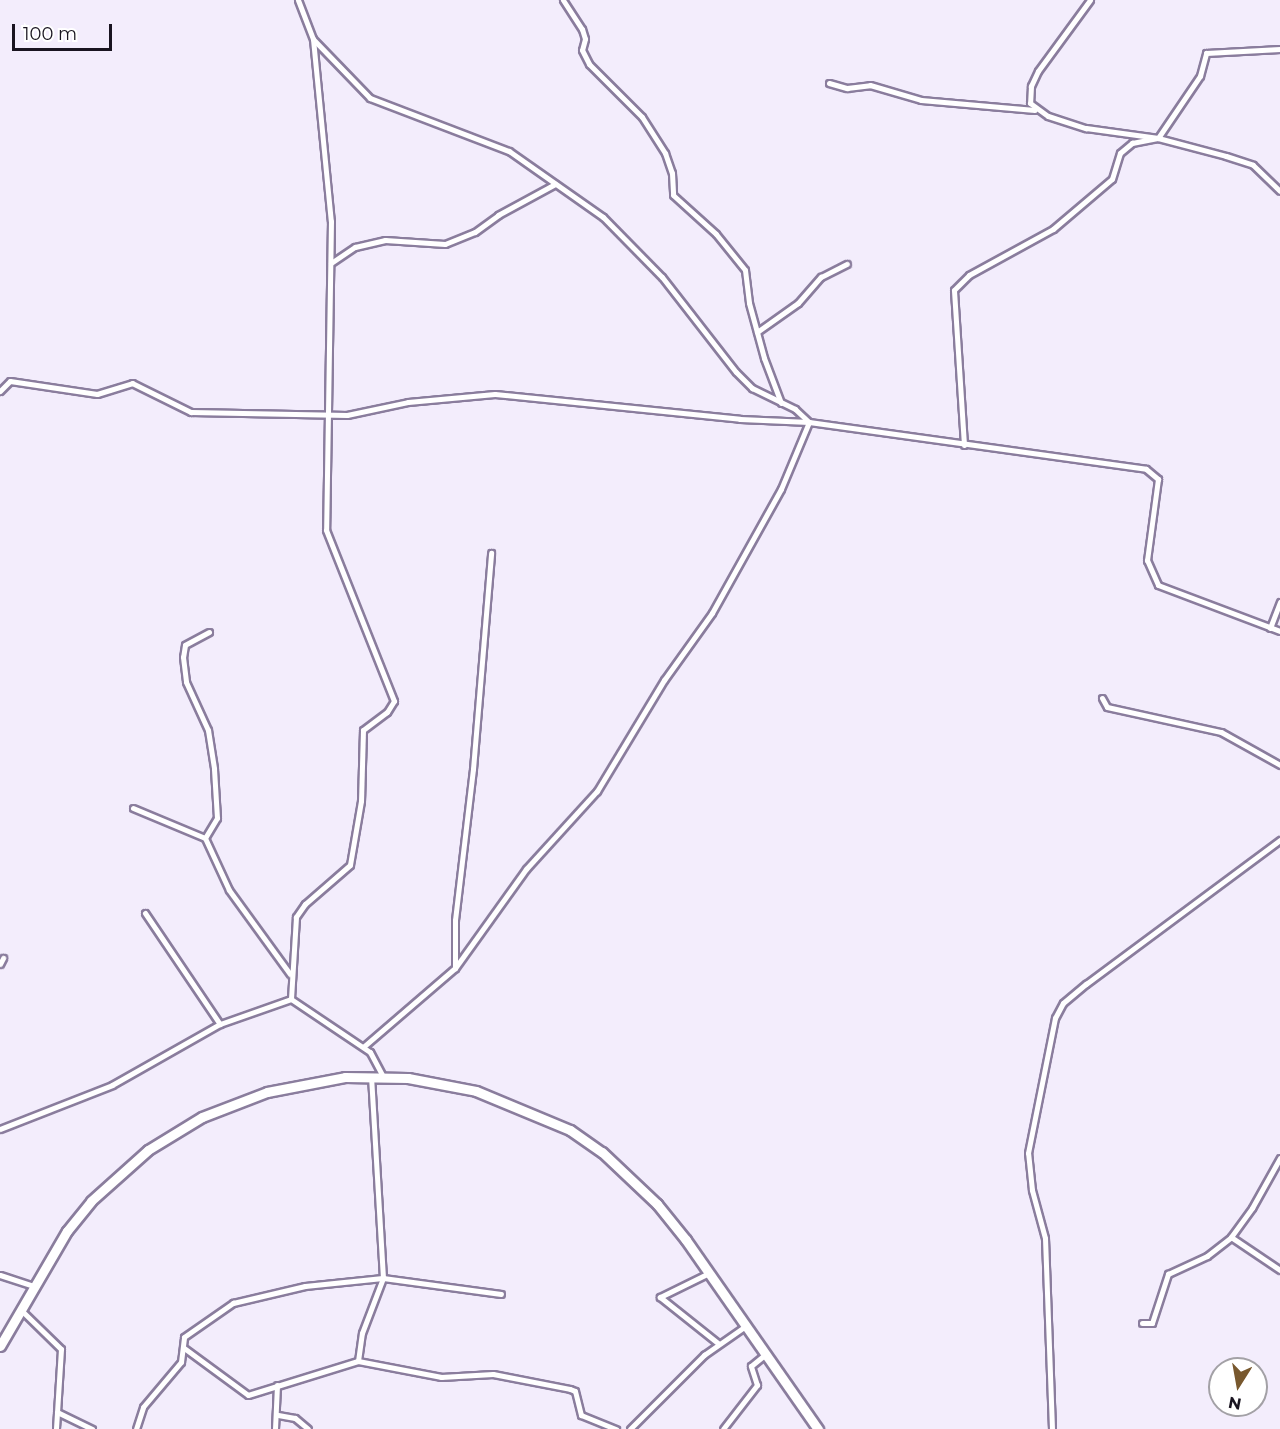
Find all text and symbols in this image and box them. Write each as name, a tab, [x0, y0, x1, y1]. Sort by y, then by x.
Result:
scale bar	[15, 12, 116, 50]
text: 100 m	[23, 23, 77, 45]
north arrow	[1208, 1357, 1268, 1417]
text: N	[1227, 1393, 1243, 1414]

